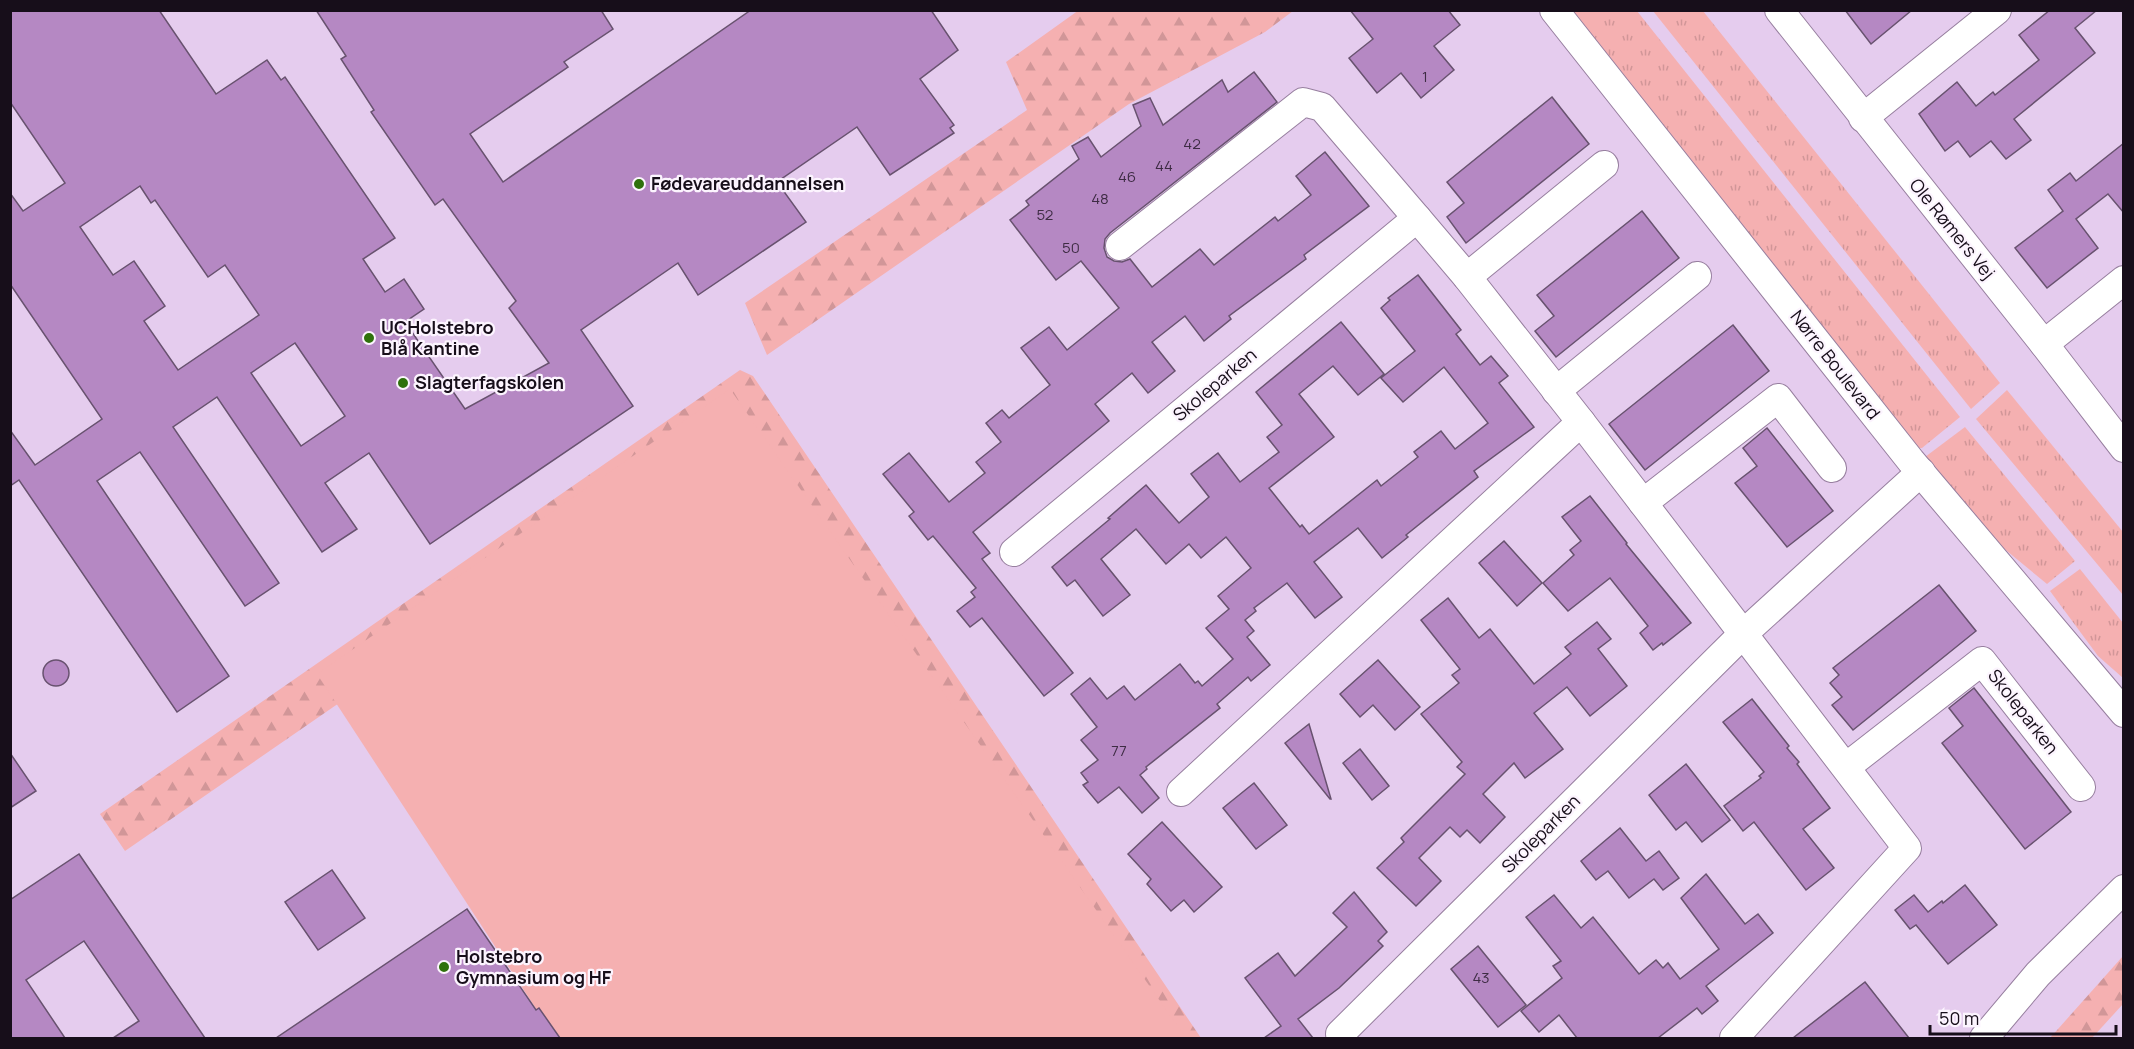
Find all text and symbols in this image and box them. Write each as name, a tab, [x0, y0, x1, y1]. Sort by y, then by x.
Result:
house number: 1	[1422, 66, 1428, 87]
house number: 42	[1183, 133, 1201, 154]
house number: 44	[1155, 155, 1173, 176]
house number: 46	[1118, 166, 1136, 187]
place label: Fødevareuddannelsen	[651, 171, 844, 195]
street label: Ole Rømers Vej	[1905, 173, 2001, 284]
marker: Fødevareuddannelsen	[632, 177, 646, 191]
house number: 48	[1091, 188, 1109, 209]
house number: 52	[1037, 204, 1053, 225]
house number: 50	[1062, 237, 1080, 258]
street label: Nørre Boulevard	[1786, 305, 1886, 424]
place label: UCHolstebro Blå Kantine	[381, 315, 494, 360]
marker: UCHolstebro Blå Kantine	[362, 331, 376, 345]
street label: Skoleparken	[1168, 342, 1261, 426]
place label: Slagterfagskolen	[415, 370, 564, 394]
marker: Slagterfagskolen	[396, 376, 410, 390]
street label: Skoleparken	[1983, 664, 2065, 759]
house number: 77	[1111, 740, 1127, 761]
street label: Skoleparken	[1496, 789, 1585, 878]
place label: Holstebro Gymnasium og HF	[456, 944, 612, 989]
marker: Holstebro Gymnasium og HF	[437, 960, 451, 974]
house number: 43	[1472, 967, 1490, 988]
scale bar	[1930, 998, 2116, 1036]
text: 50 m	[1939, 1006, 1979, 1030]

